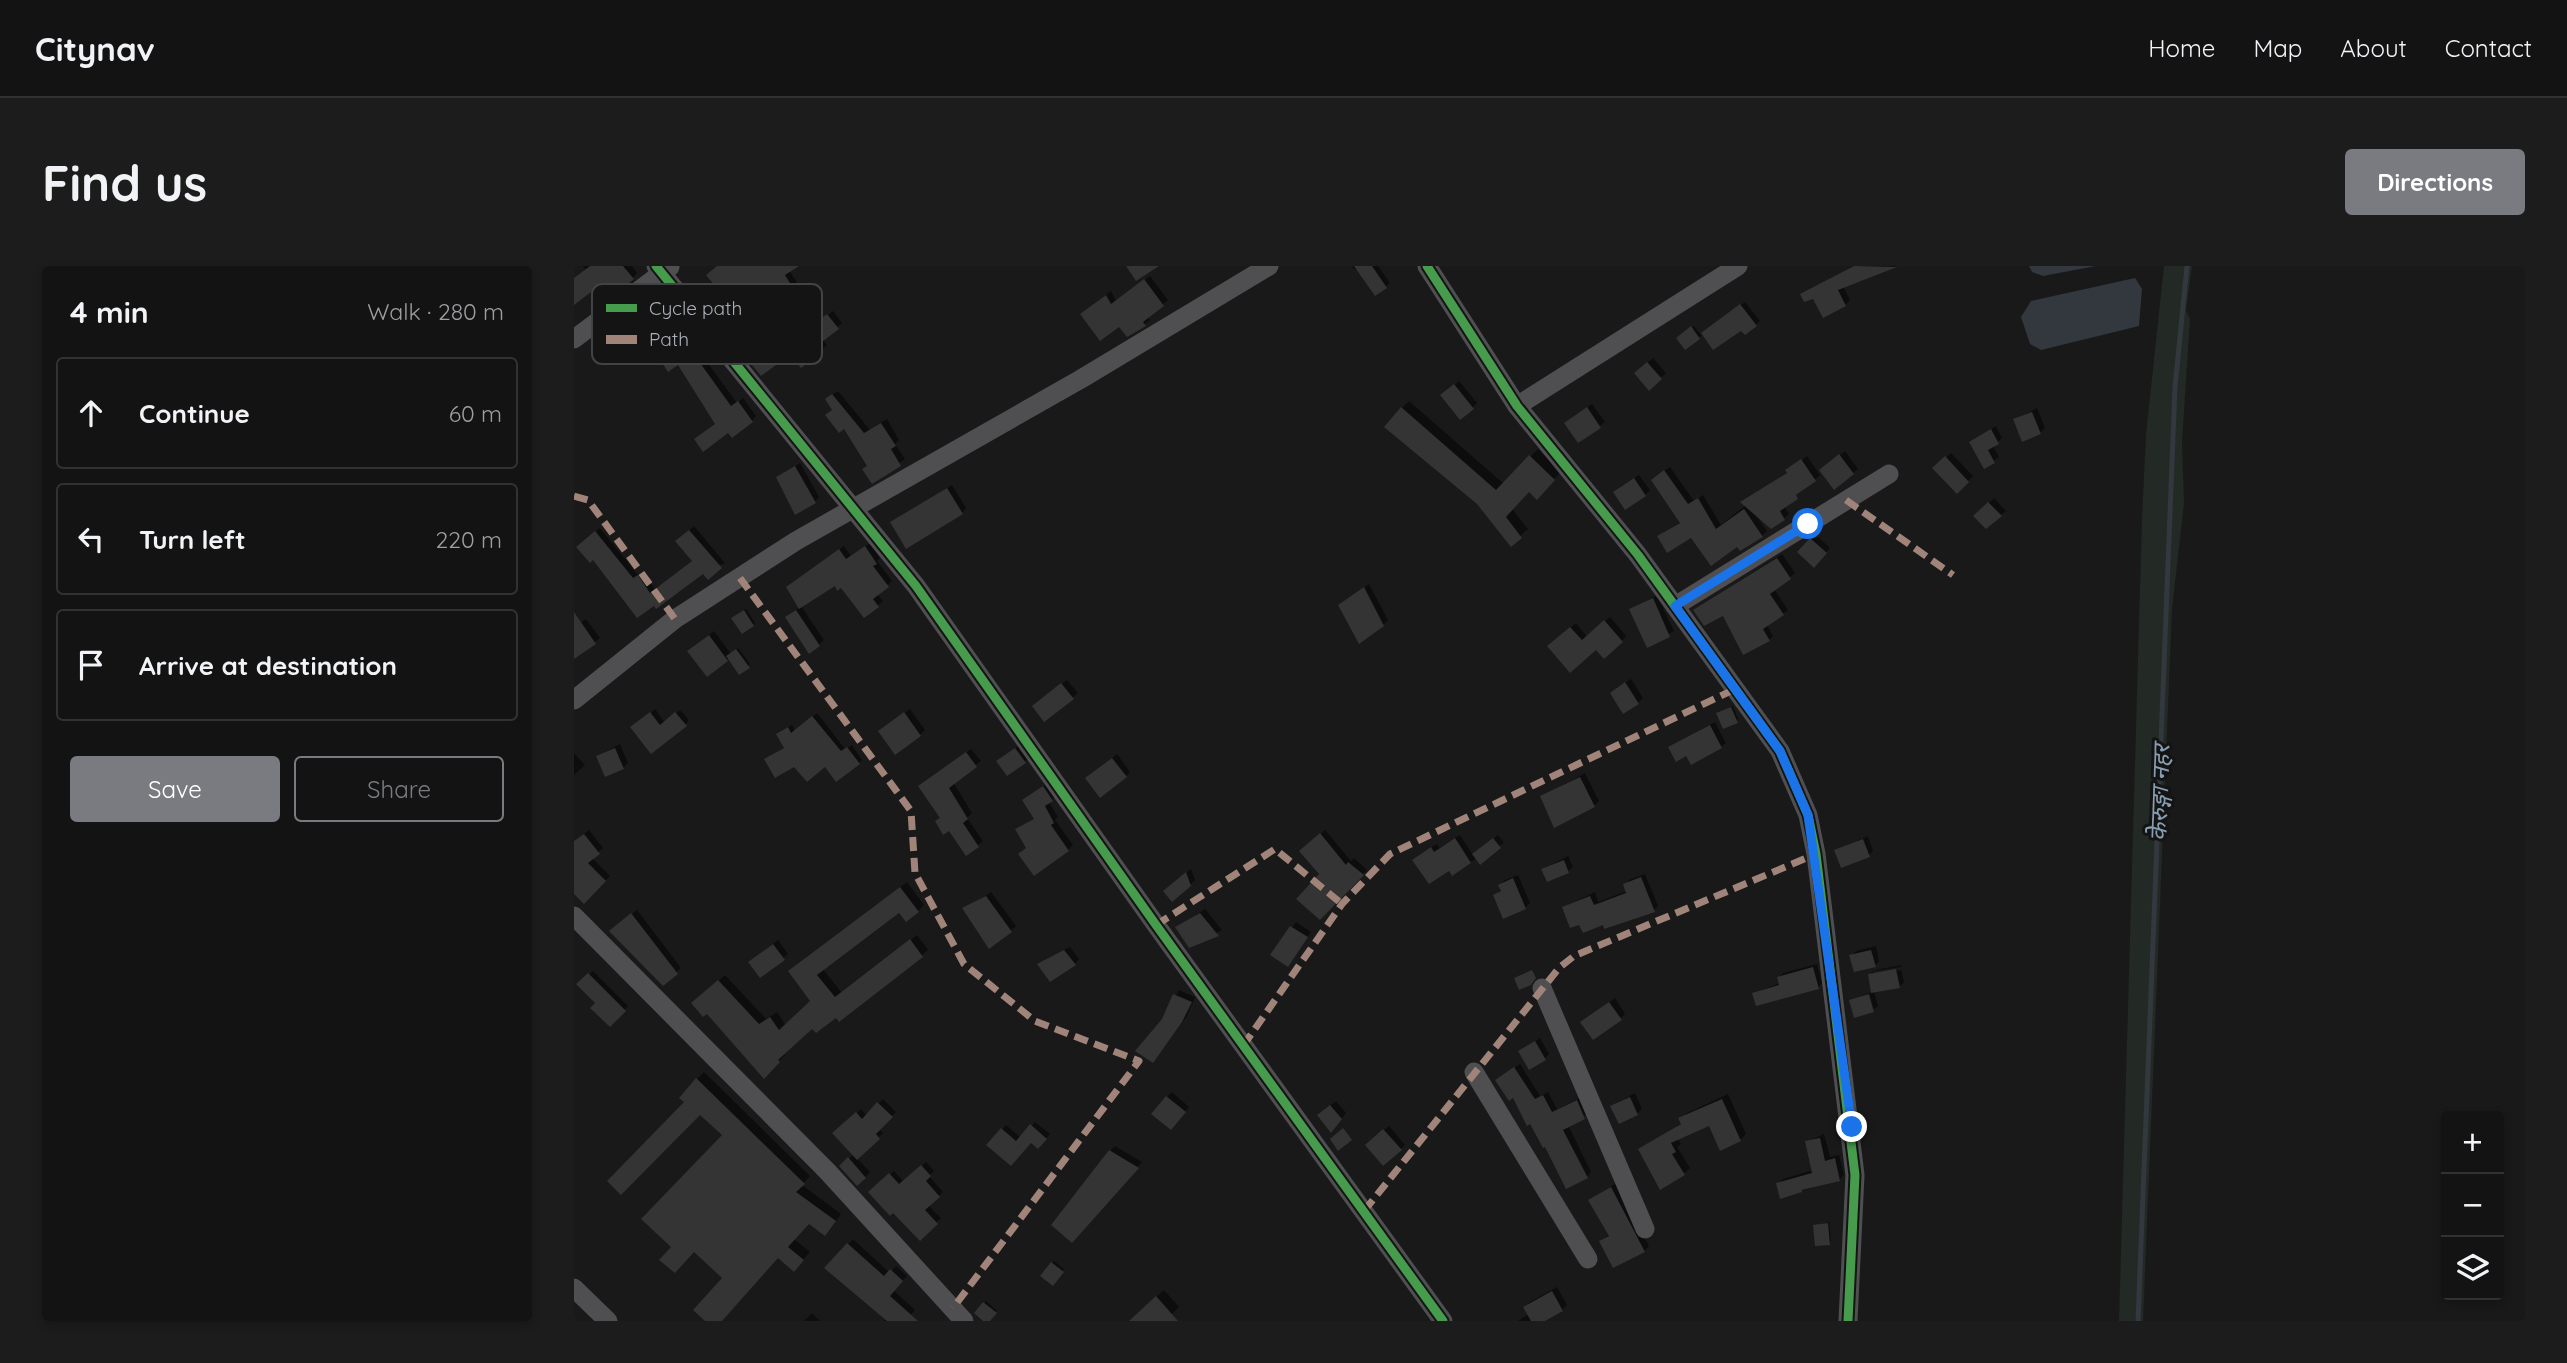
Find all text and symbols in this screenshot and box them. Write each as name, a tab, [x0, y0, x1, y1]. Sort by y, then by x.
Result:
text: Citynav	[35, 28, 155, 69]
text: Home	[2148, 33, 2215, 63]
text: Map	[2253, 33, 2302, 63]
text: About	[2340, 33, 2407, 63]
text: Contact	[2445, 33, 2532, 63]
button: Directions	[2345, 149, 2525, 215]
text: Find us	[42, 152, 207, 213]
legend	[592, 284, 822, 364]
text: 4 min	[70, 293, 149, 331]
text: Cycle path	[649, 296, 742, 320]
text: Walk · 280 m	[367, 297, 504, 326]
text: Path	[649, 327, 689, 351]
icon: ahead	[72, 394, 110, 432]
text: Continue	[139, 397, 250, 430]
text: 60 m	[449, 399, 502, 428]
route start	[1792, 508, 1823, 539]
icon: left	[72, 520, 110, 558]
text: Turn left	[139, 523, 246, 556]
text: 220 m	[436, 525, 502, 554]
icon: arrive	[72, 646, 110, 684]
text: Arrive at destination	[139, 649, 397, 682]
water label: केेरुङ्गा नहर	[2142, 740, 2176, 842]
button: Save	[70, 756, 280, 822]
button: Share	[294, 756, 504, 822]
route end	[1836, 1111, 1867, 1142]
map controls	[2441, 1111, 2504, 1300]
button: +	[2441, 1111, 2504, 1174]
button: −	[2441, 1174, 2504, 1237]
button: layers	[2441, 1237, 2504, 1300]

